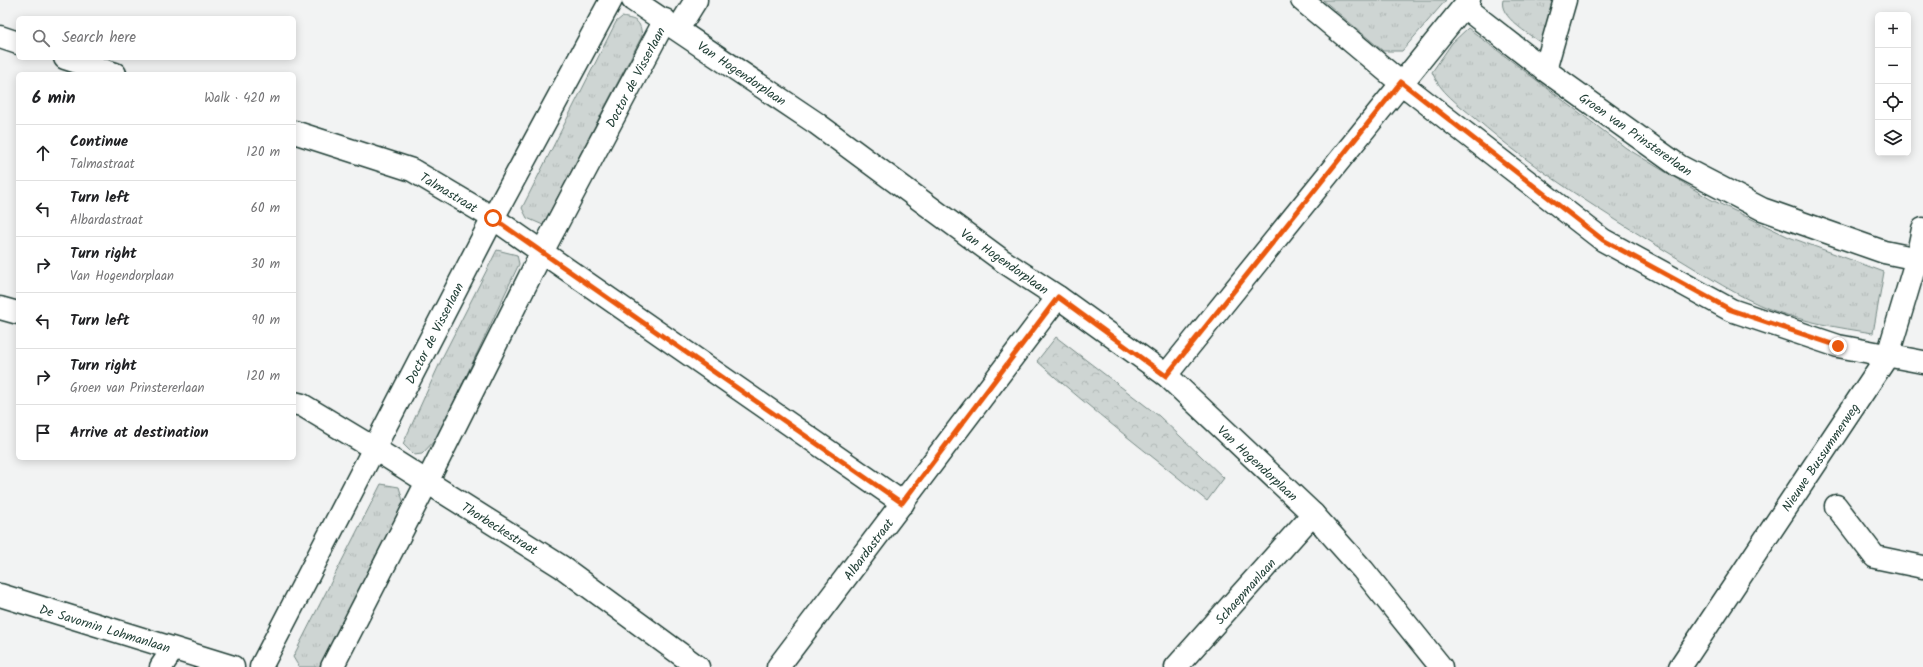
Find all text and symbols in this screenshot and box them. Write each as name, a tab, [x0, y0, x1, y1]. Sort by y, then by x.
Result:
map controls	[1875, 12, 1911, 156]
button: +	[1875, 12, 1911, 48]
search box	[16, 16, 296, 60]
street label: Doctor de Visserlaan	[601, 23, 672, 132]
text: Search here	[62, 26, 136, 50]
icon: search	[30, 27, 52, 49]
street label: Van Hogendorplaan	[692, 36, 790, 112]
button: −	[1875, 48, 1911, 84]
button: locate	[1875, 84, 1911, 120]
text: 6 min	[32, 85, 76, 112]
text: Walk · 420 m	[204, 88, 280, 109]
street label: Groen van Prinstererlaan	[1574, 88, 1696, 182]
button: layers	[1875, 120, 1911, 156]
text: Continue	[70, 130, 128, 154]
icon: ahead	[32, 142, 54, 164]
text: 120 m	[246, 142, 280, 163]
text: Talmastraat	[70, 154, 135, 175]
street label: Talmastraat	[415, 168, 482, 219]
text: Turn left	[70, 186, 130, 210]
icon: left	[32, 198, 54, 220]
text: 60 m	[251, 198, 280, 219]
route start	[484, 209, 502, 227]
text: Albardastraat	[70, 210, 143, 231]
street label: Van Hogendorplaan	[956, 224, 1053, 301]
text: Turn right	[70, 242, 137, 266]
icon: right	[32, 254, 54, 276]
text: 30 m	[251, 254, 280, 275]
text: Van Hogendorplaan	[70, 266, 174, 287]
street label: Doctor de Visserlaan	[401, 279, 470, 388]
text: Turn left	[70, 309, 130, 333]
icon: left	[32, 310, 54, 332]
text: 90 m	[252, 310, 280, 331]
route end	[1829, 337, 1847, 355]
text: Turn right	[70, 354, 137, 378]
icon: right	[32, 366, 54, 388]
text: 120 m	[246, 366, 280, 387]
text: Groen van Prinstererlaan	[70, 378, 204, 399]
street label: Nieuwe Bussummerweg	[1777, 399, 1866, 516]
text: Arrive at destination	[70, 421, 209, 445]
street label: Van Hogendorplaan	[1212, 421, 1302, 507]
icon: arrive	[32, 422, 54, 444]
street label: Thorbeckestraat	[457, 497, 542, 562]
street label: Albardastraat	[839, 514, 900, 585]
street label: Schaepmanlaan	[1210, 554, 1282, 630]
street label: De Savornin Lohmanlaan	[36, 600, 173, 659]

